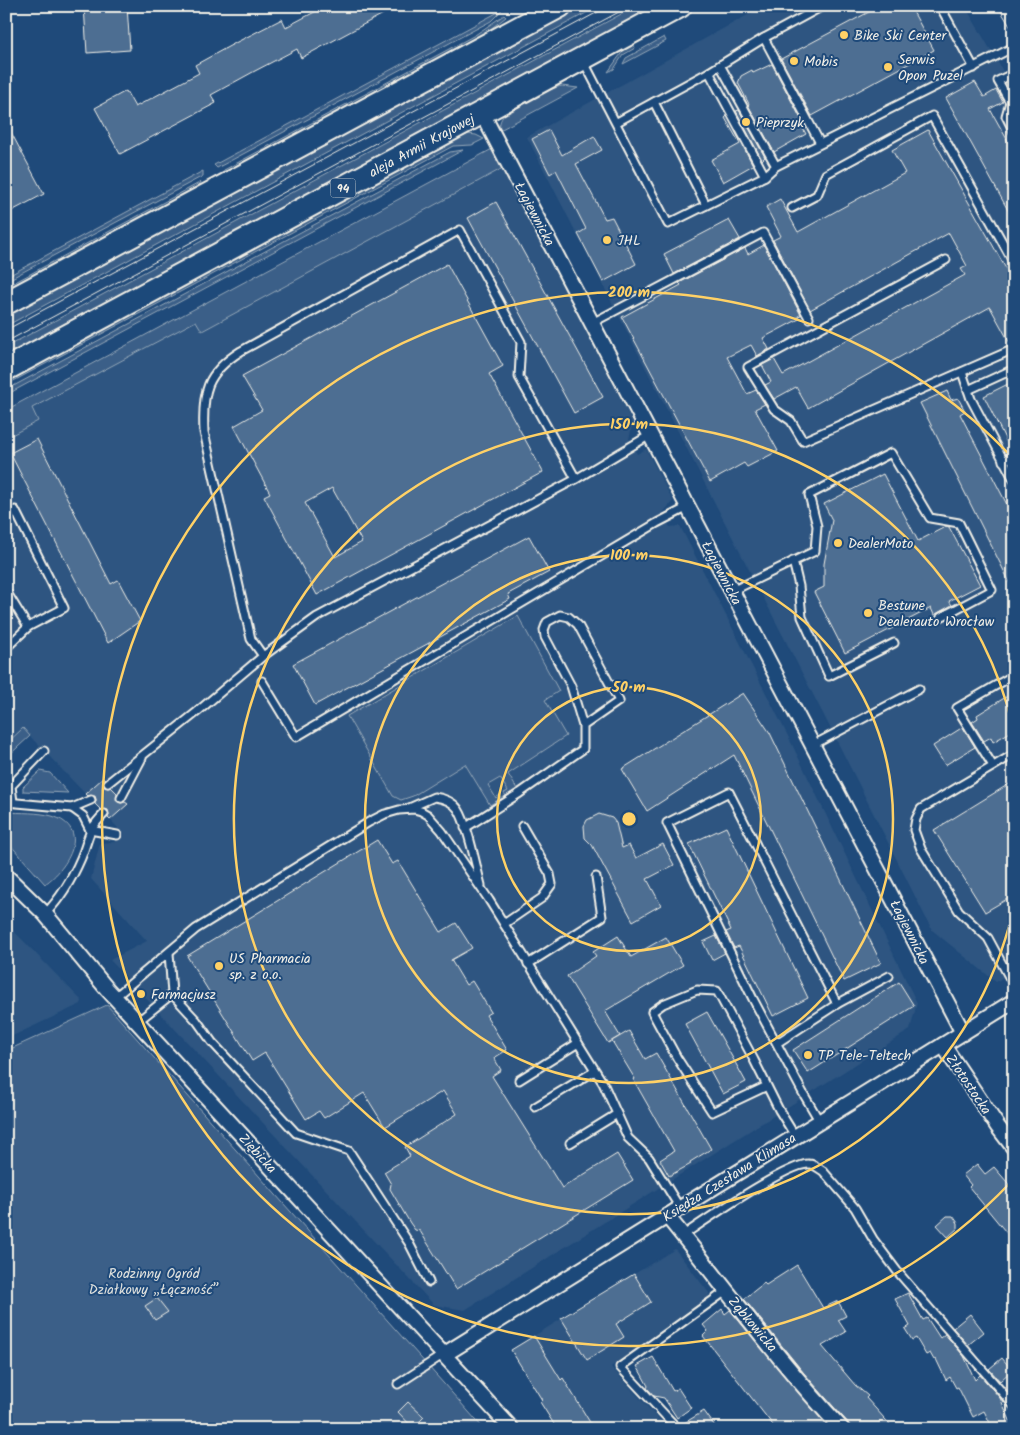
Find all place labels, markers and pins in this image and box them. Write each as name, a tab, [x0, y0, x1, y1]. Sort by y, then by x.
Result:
place label: Bike Ski Center	[854, 25, 948, 47]
marker: Bike Ski Center	[838, 29, 850, 41]
place label: Serwis Opon Puzel	[898, 49, 963, 87]
place label: Mobis	[804, 51, 838, 73]
marker: Mobis	[788, 55, 800, 67]
marker: Serwis Opon Puzel	[882, 61, 894, 73]
place label: Pieprzyk	[756, 112, 804, 134]
marker: Pieprzyk	[740, 116, 752, 128]
place label: JHL	[617, 230, 641, 252]
marker: JHL	[601, 234, 613, 246]
place label: DealerMoto	[848, 533, 913, 555]
marker: DealerMoto	[832, 537, 844, 549]
place label: Bestune Dealerauto Wrocław	[878, 595, 995, 633]
marker: Bestune Dealerauto Wrocław	[862, 607, 874, 619]
centre of rings	[620, 810, 638, 828]
place label: US Pharmacia sp. z o.o.	[229, 948, 311, 986]
marker: US Pharmacia sp. z o.o.	[213, 960, 225, 972]
place label: Farmacjusz	[151, 984, 216, 1006]
marker: Farmacjusz	[135, 988, 147, 1000]
place label: TP Tele-Teltech	[818, 1045, 911, 1067]
marker: TP Tele-Teltech	[802, 1049, 814, 1061]

